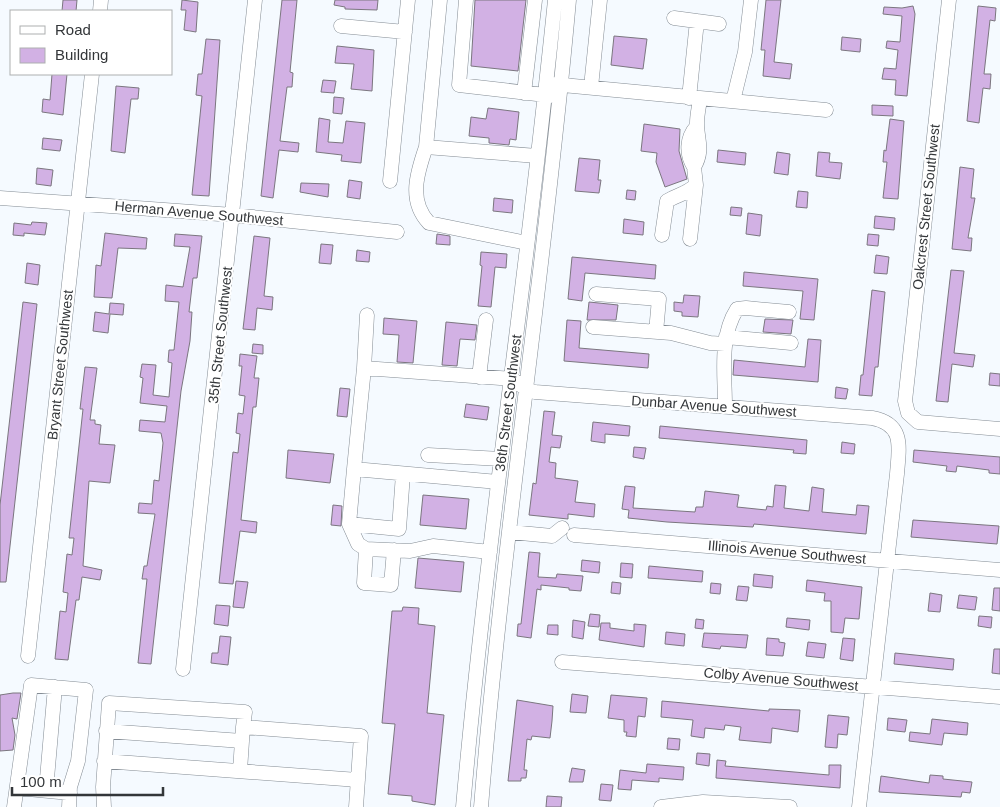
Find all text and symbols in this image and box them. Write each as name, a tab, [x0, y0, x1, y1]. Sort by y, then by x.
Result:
legend	[10, 10, 172, 75]
text: Road	[55, 21, 91, 38]
text: Building	[55, 46, 108, 63]
street label: Oakcrest Street Southwest	[909, 123, 943, 291]
street label: Herman Avenue Southwest	[114, 198, 284, 228]
street label: 35th Street Southwest	[205, 266, 235, 404]
street label: Bryant Street Southwest	[44, 289, 76, 441]
street label: 36th Street Southwest	[492, 334, 524, 472]
street label: Dunbar Avenue Southwest	[631, 392, 797, 420]
street label: Illinois Avenue Southwest	[707, 537, 867, 567]
street label: Colby Avenue Southwest	[703, 664, 859, 694]
scale bar	[12, 764, 164, 796]
text: 100 m	[20, 773, 62, 790]

